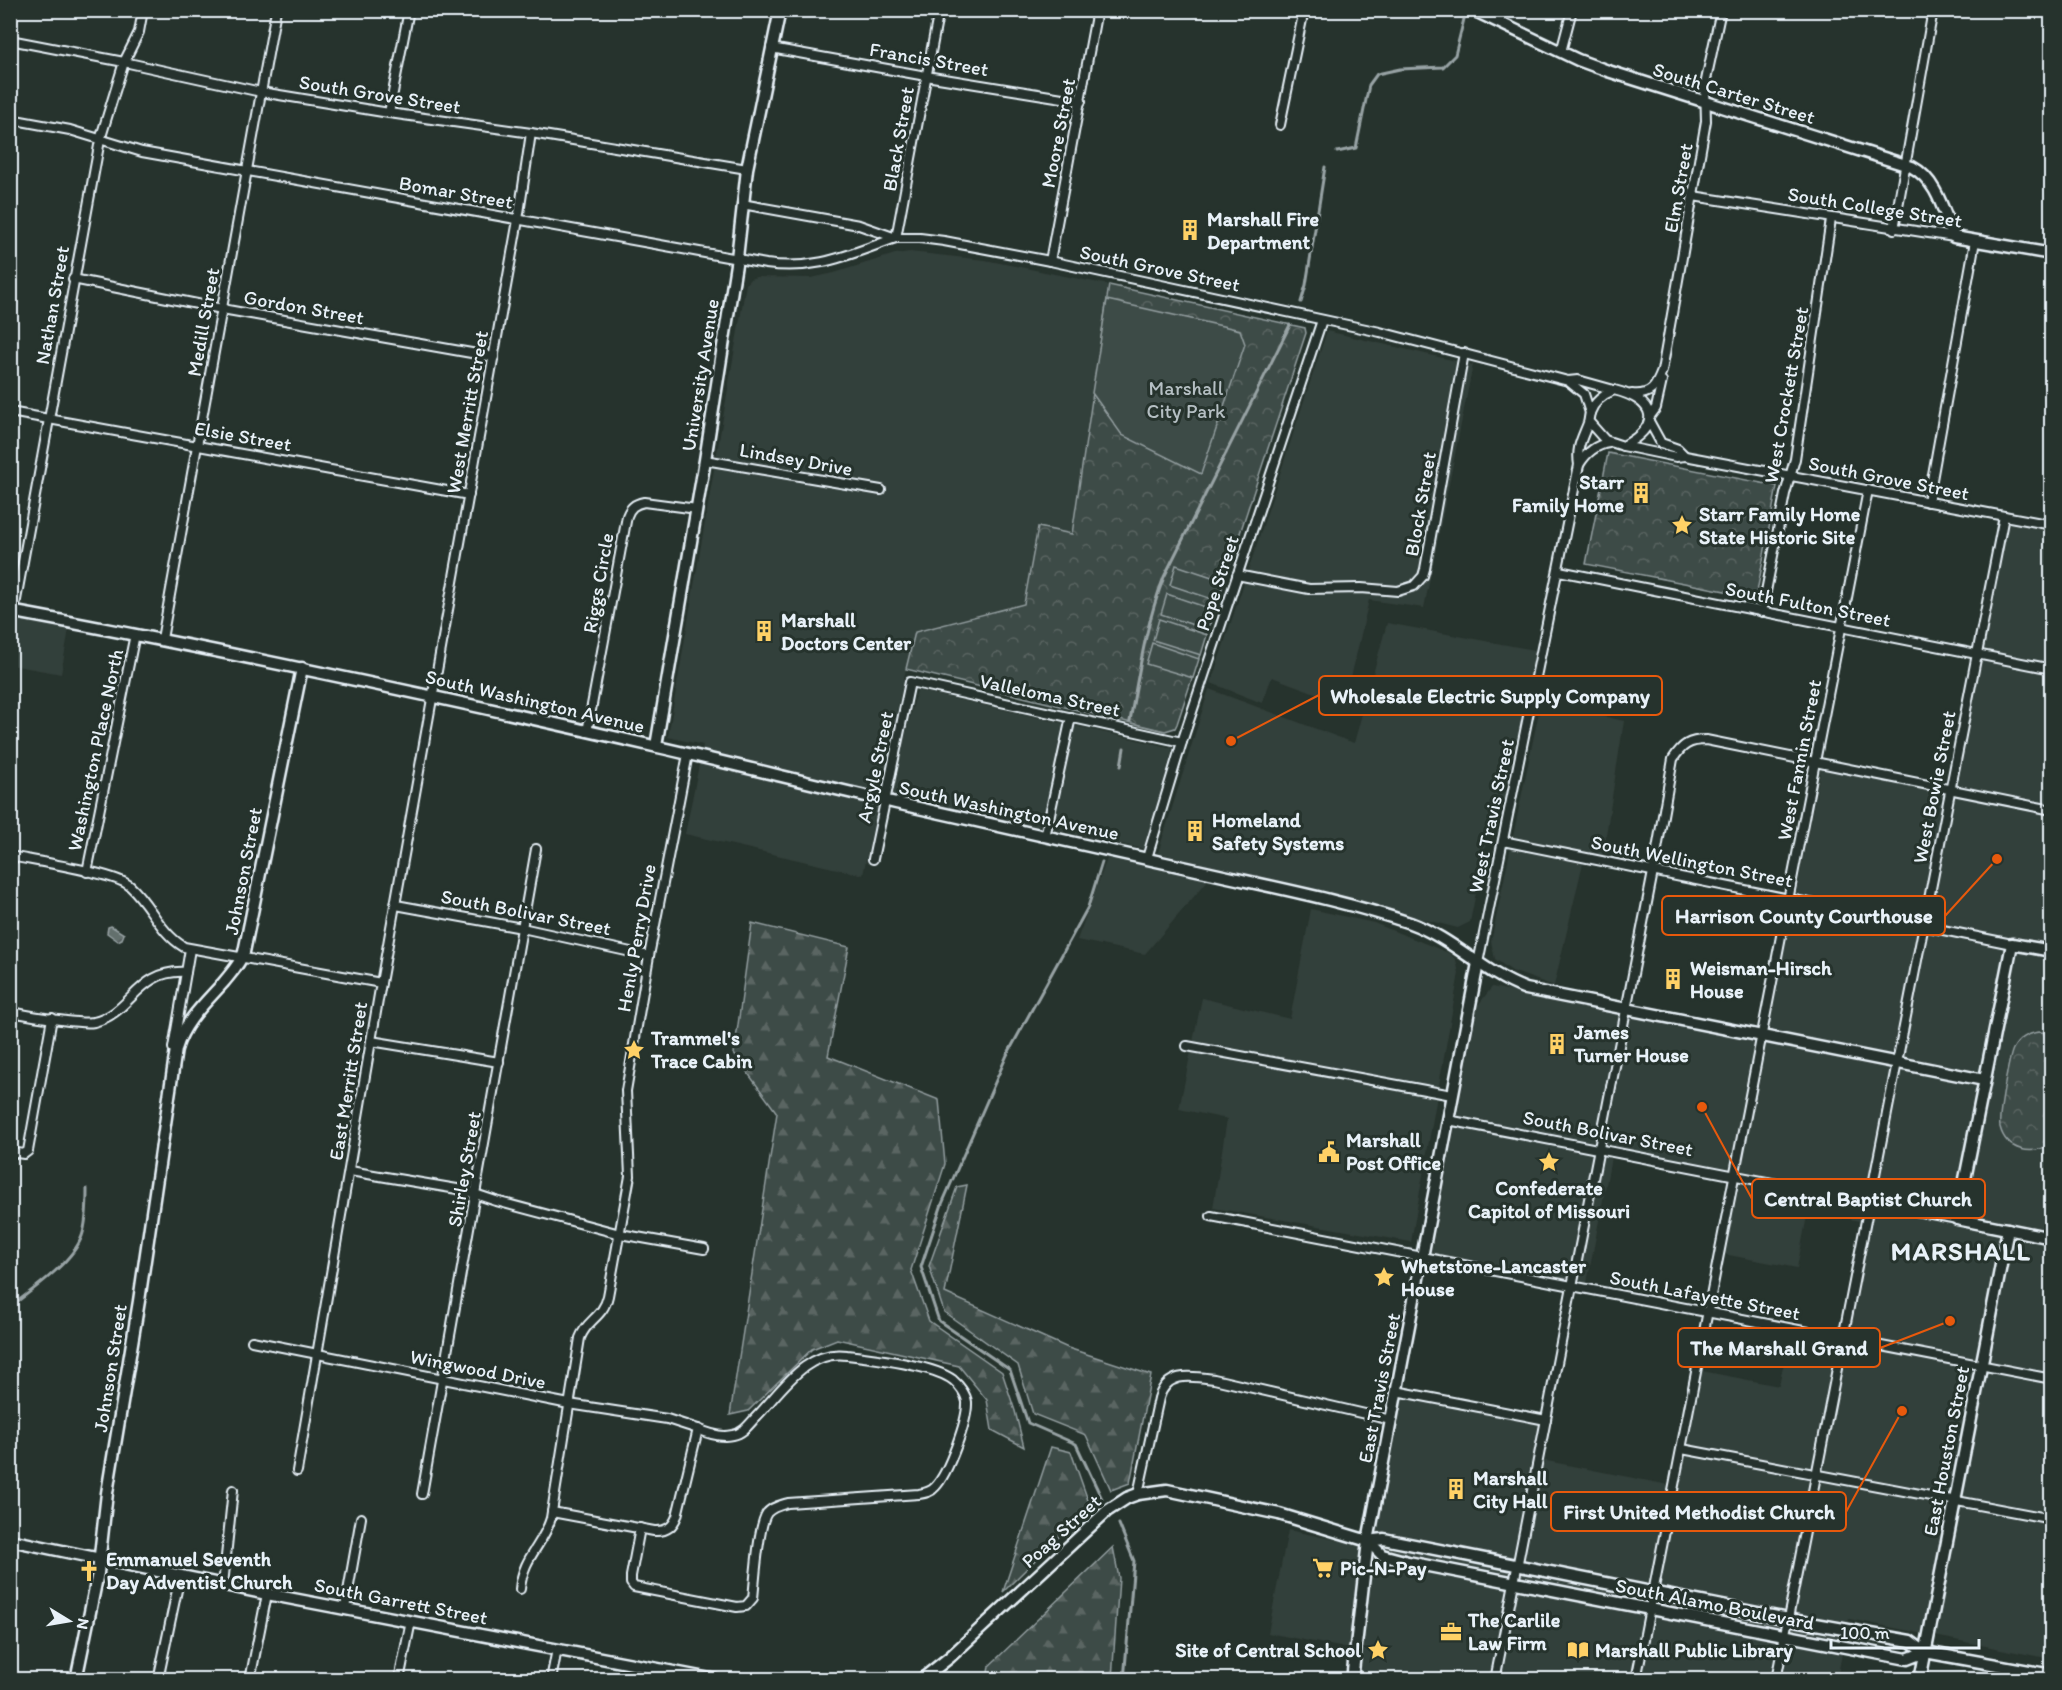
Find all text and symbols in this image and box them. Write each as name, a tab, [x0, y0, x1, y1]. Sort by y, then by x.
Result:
street label: Francis Street	[868, 37, 990, 81]
street label: South Carter Street	[1650, 57, 1818, 129]
street label: South Grove Street	[298, 69, 462, 119]
street label: Moore Street	[1036, 76, 1080, 190]
street label: Black Street	[877, 85, 919, 193]
street label: Elm Street	[1658, 141, 1698, 235]
street label: Bomar Street	[397, 170, 515, 214]
street label: South College Street	[1786, 181, 1964, 233]
place label: Marshall Fire Department	[1207, 207, 1320, 255]
building icon: Marshall Fire Department	[1178, 218, 1202, 242]
street label: South Grove Street	[1078, 239, 1242, 297]
street label: Nathan Street	[30, 244, 74, 366]
street label: Medill Street	[182, 266, 224, 378]
street label: Gordon Street	[242, 285, 366, 329]
street label: University Avenue	[676, 297, 724, 453]
street label: West Crockett Street	[1759, 304, 1813, 485]
street label: West Merritt Street	[441, 328, 493, 496]
park label: Marshall City Park	[1147, 376, 1226, 423]
street label: Elsie Street	[193, 416, 294, 456]
street label: Lindsey Drive	[738, 437, 854, 481]
street label: Block Street	[1399, 450, 1441, 558]
street label: South Grove Street	[1807, 451, 1971, 505]
place label: Starr Family Home	[1512, 470, 1625, 518]
building icon: Starr Family Home	[1629, 481, 1653, 505]
place label: Starr Family Home State Historic Site	[1699, 502, 1861, 549]
place icon: Starr Family Home State Historic Site	[1670, 513, 1694, 537]
street label: Riggs Circle	[577, 531, 619, 635]
street label: Pope Street	[1190, 532, 1244, 634]
street label: South Fulton Street	[1723, 576, 1893, 632]
place label: Marshall Doctors Center	[781, 608, 912, 655]
building icon: Marshall Doctors Center	[752, 619, 776, 643]
street label: Washington Place North	[62, 647, 128, 853]
street label: South Washington Avenue	[423, 664, 647, 738]
street label: Valleloma Street	[978, 668, 1122, 722]
callout: Wholesale Electric Supply Company	[1319, 676, 1662, 715]
street label: West Fannin Street	[1772, 677, 1826, 842]
text: Wholesale Electric Supply Company	[1330, 683, 1650, 709]
street label: West Bowie Street	[1907, 708, 1961, 866]
street label: Argyle Street	[851, 709, 899, 825]
street label: West Travis Street	[1463, 736, 1519, 895]
street label: South Washington Avenue	[897, 775, 1121, 845]
street label: Johnson Street	[219, 805, 267, 937]
place label: Homeland Safety Systems	[1212, 808, 1344, 856]
building icon: Homeland Safety Systems	[1183, 819, 1207, 843]
street label: South Wellington Street	[1589, 830, 1795, 892]
street label: Henly Perry Drive	[611, 862, 661, 1014]
street label: South Bolivar Street	[439, 884, 614, 940]
callout: Harrison County Courthouse	[1662, 896, 1945, 935]
text: Harrison County Courthouse	[1675, 903, 1933, 929]
place label: Weisman-Hirsch House	[1690, 956, 1832, 1003]
building icon: Weisman-Hirsch House	[1661, 967, 1685, 991]
street label: East Merritt Street	[324, 1000, 372, 1162]
place label: James Turner House	[1573, 1020, 1689, 1067]
place label: Trammel's Trace Cabin	[650, 1026, 753, 1073]
building icon: James Turner House	[1545, 1032, 1569, 1056]
place icon: Trammel's Trace Cabin	[622, 1038, 646, 1062]
street label: South Bolivar Street	[1521, 1105, 1696, 1161]
street label: Shirley Street	[442, 1109, 486, 1229]
place label: Marshall Post Office	[1346, 1128, 1441, 1175]
public building icon: Marshall Post Office	[1317, 1140, 1341, 1164]
place icon: Confederate Capitol of Missouri	[1537, 1150, 1561, 1174]
place label: Confederate Capitol of Missouri	[1468, 1176, 1630, 1224]
callout: Central Baptist Church	[1752, 1179, 1985, 1218]
text: Central Baptist Church	[1764, 1186, 1973, 1212]
district label: MARSHALL	[1891, 1235, 2031, 1267]
place label: Whetstone-Lancaster House	[1401, 1254, 1587, 1301]
place icon: Whetstone-Lancaster House	[1372, 1265, 1396, 1289]
street label: South Lafayette Street	[1608, 1265, 1802, 1325]
street label: Johnson Street	[88, 1302, 132, 1434]
street label: East Travis Street	[1353, 1310, 1405, 1465]
callout: The Marshall Grand	[1678, 1328, 1880, 1367]
text: The Marshall Grand	[1689, 1335, 1868, 1360]
street label: Wingwood Drive	[408, 1344, 548, 1394]
street label: East Houston Street	[1918, 1363, 1974, 1538]
place label: Marshall City Hall	[1473, 1466, 1548, 1514]
building icon: Marshall City Hall	[1444, 1477, 1468, 1501]
street label: Poag Street	[1016, 1489, 1106, 1573]
callout: First United Methodist Church	[1551, 1492, 1846, 1531]
text: First United Methodist Church	[1563, 1499, 1836, 1524]
place label: Emmanuel Seventh Day Adventist Church	[106, 1547, 293, 1595]
supermarket icon: Pic-N-Pay	[1311, 1556, 1335, 1580]
place label: Pic-N-Pay	[1340, 1556, 1427, 1581]
church icon: Emmanuel Seventh Day Adventist Church	[77, 1559, 101, 1583]
street label: South Garrett Street	[312, 1572, 490, 1630]
street label: South Alamo Boulevard	[1614, 1573, 1817, 1635]
north arrow	[39, 1591, 99, 1651]
place label: The Carlile Law Firm	[1467, 1608, 1561, 1655]
scale bar	[1831, 1612, 1980, 1650]
text: N	[73, 1617, 94, 1631]
office icon: The Carlile Law Firm	[1439, 1620, 1463, 1644]
text: 100 m	[1840, 1622, 1890, 1644]
place label: Site of Central School	[1175, 1638, 1361, 1662]
place icon: Site of Central School	[1366, 1638, 1390, 1662]
library icon: Marshall Public Library	[1566, 1638, 1590, 1662]
place label: Marshall Public Library	[1595, 1638, 1793, 1663]

